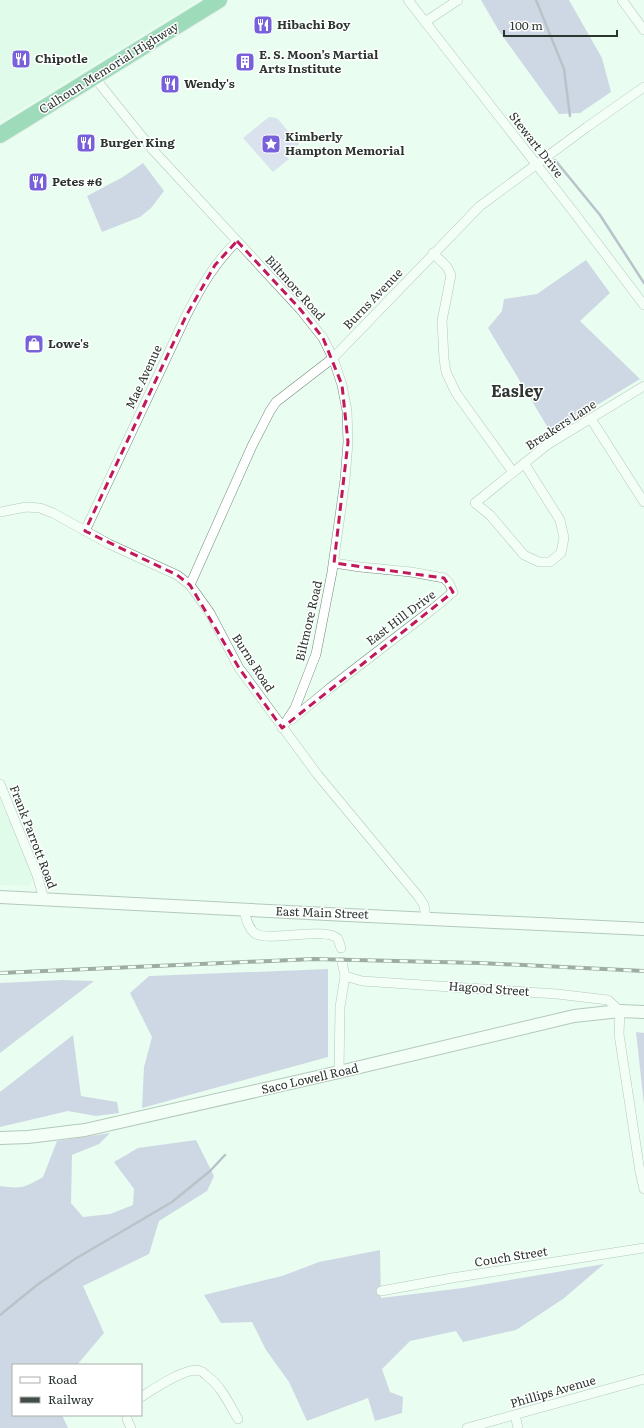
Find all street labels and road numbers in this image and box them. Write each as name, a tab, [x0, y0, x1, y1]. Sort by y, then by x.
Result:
street label: Calhoun Memorial Highway	[35, 17, 182, 118]
street label: Stewart Drive	[505, 108, 568, 181]
street label: Biltmore Road	[262, 251, 330, 324]
street label: Burns Avenue	[338, 264, 406, 333]
street label: Mae Avenue	[120, 342, 166, 412]
street label: Breakers Lane	[522, 395, 599, 454]
street label: Biltmore Road	[290, 578, 326, 663]
street label: East Hill Drive	[362, 585, 439, 649]
street label: Burns Road	[228, 630, 280, 696]
street label: Frank Parrott Road	[6, 782, 62, 892]
street label: East Main Street	[275, 901, 369, 923]
street label: Hagood Street	[448, 976, 530, 1000]
street label: Saco Lowell Road	[259, 1058, 361, 1098]
street label: Couch Street	[473, 1241, 549, 1271]
street label: Phillips Avenue	[508, 1370, 598, 1412]

